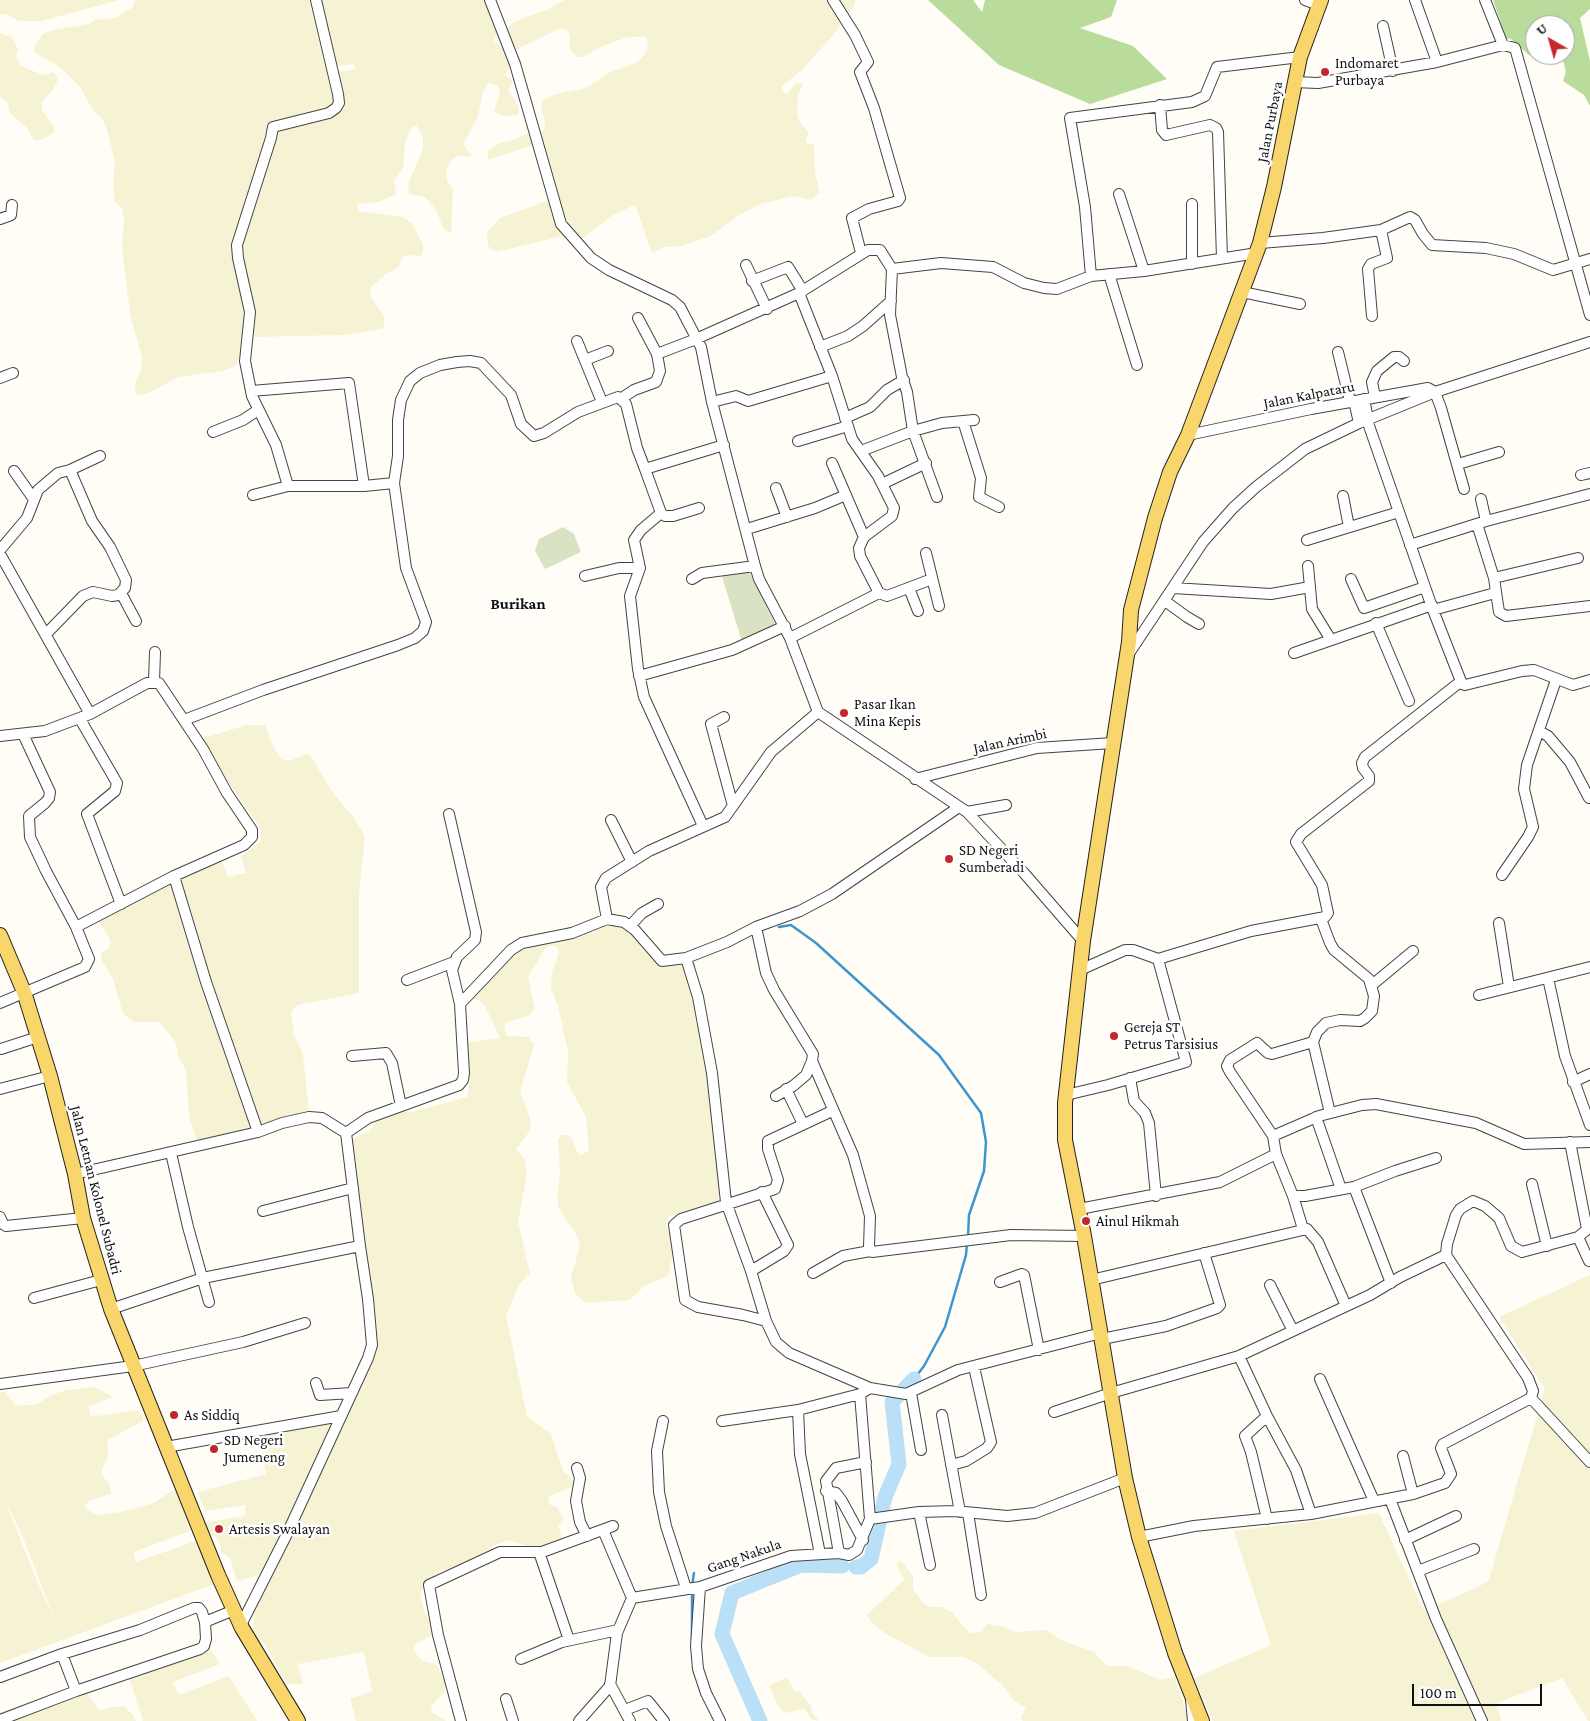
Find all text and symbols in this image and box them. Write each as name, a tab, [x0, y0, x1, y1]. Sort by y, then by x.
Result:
north arrow	[1525, 15, 1575, 65]
text: U	[1533, 20, 1550, 38]
place label: Indomaret Purbaya	[1335, 54, 1399, 89]
marker: Indomaret Purbaya	[1319, 66, 1331, 78]
street label: Jalan Purbaya	[1253, 80, 1287, 164]
street label: Jalan Kalpataru	[1262, 377, 1356, 413]
district label: Burikan	[490, 594, 546, 614]
place label: Pasar Ikan Mina Kepis	[854, 695, 921, 730]
marker: Pasar Ikan Mina Kepis	[838, 707, 850, 719]
street label: Jalan Arimbi	[972, 724, 1048, 758]
place label: SD Negeri Sumberadi	[959, 841, 1024, 876]
marker: SD Negeri Sumberadi	[943, 853, 955, 865]
place label: Gereja ST Petrus Tarsisius	[1124, 1018, 1218, 1053]
marker: Gereja ST Petrus Tarsisius	[1108, 1030, 1120, 1042]
street label: Jalan Letnan Kolonel Subadri	[66, 1104, 126, 1276]
place label: Ainul Hikmah	[1096, 1212, 1179, 1230]
marker: Ainul Hikmah	[1080, 1215, 1092, 1227]
place label: As Siddiq	[184, 1406, 240, 1424]
marker: As Siddiq	[168, 1409, 180, 1421]
place label: SD Negeri Jumeneng	[224, 1431, 285, 1466]
marker: SD Negeri Jumeneng	[208, 1443, 220, 1455]
place label: Artesis Swalayan	[229, 1520, 330, 1538]
marker: Artesis Swalayan	[213, 1523, 225, 1535]
street label: Gang Nakula	[705, 1535, 783, 1577]
scale bar	[1415, 1674, 1545, 1706]
text: 100 m	[1420, 1685, 1457, 1701]

